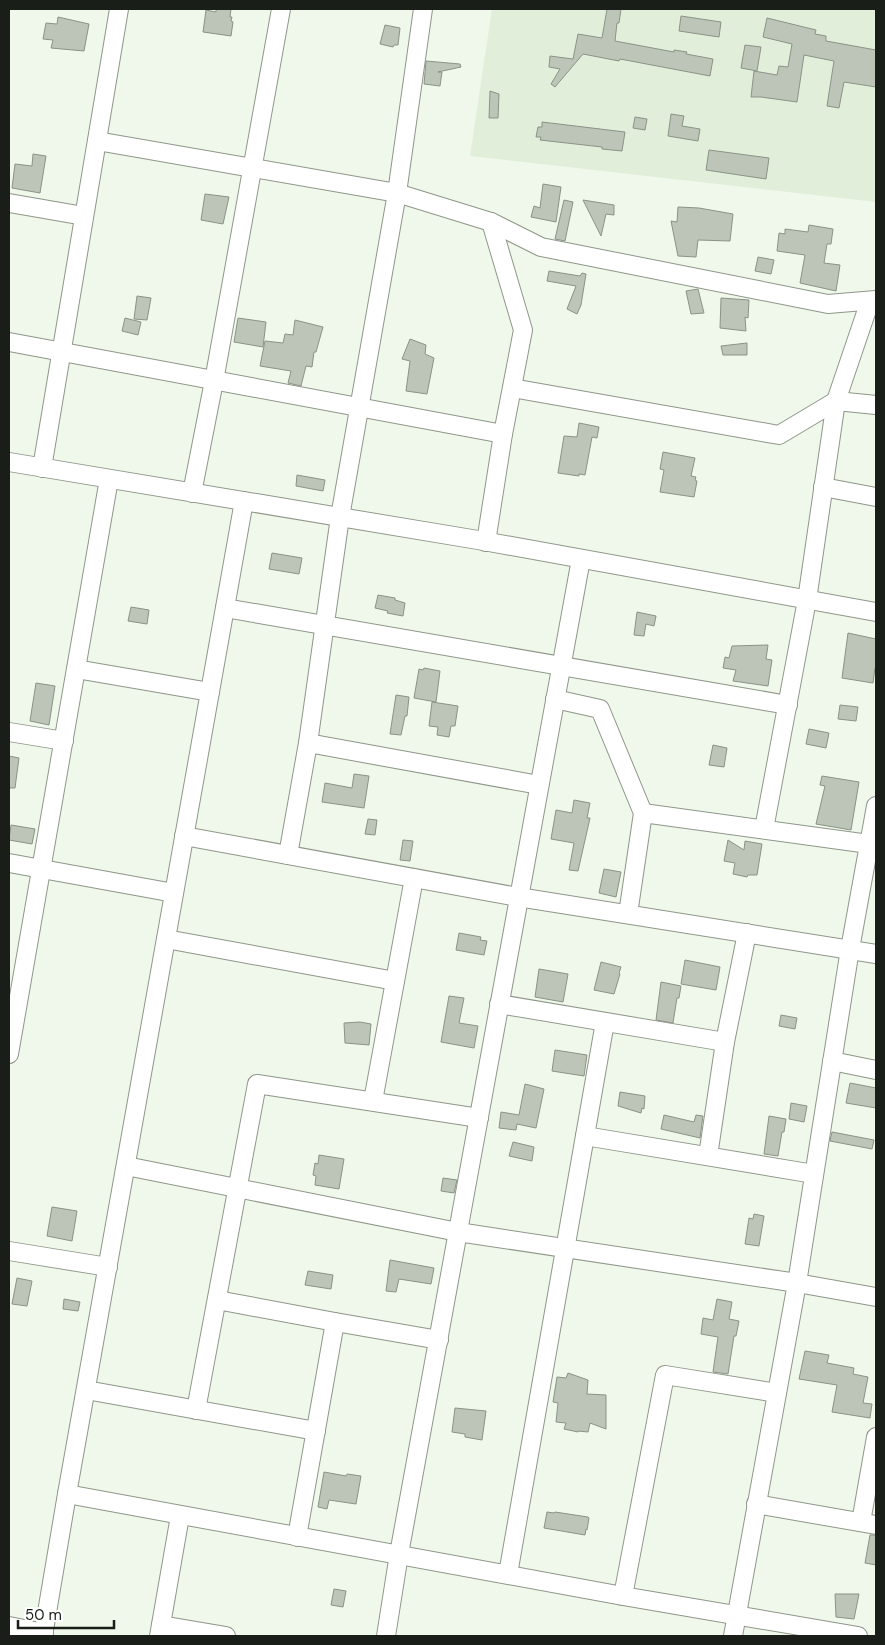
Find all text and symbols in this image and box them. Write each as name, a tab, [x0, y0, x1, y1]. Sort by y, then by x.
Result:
scale bar	[18, 1598, 114, 1630]
text: 50 m	[25, 1605, 62, 1625]

